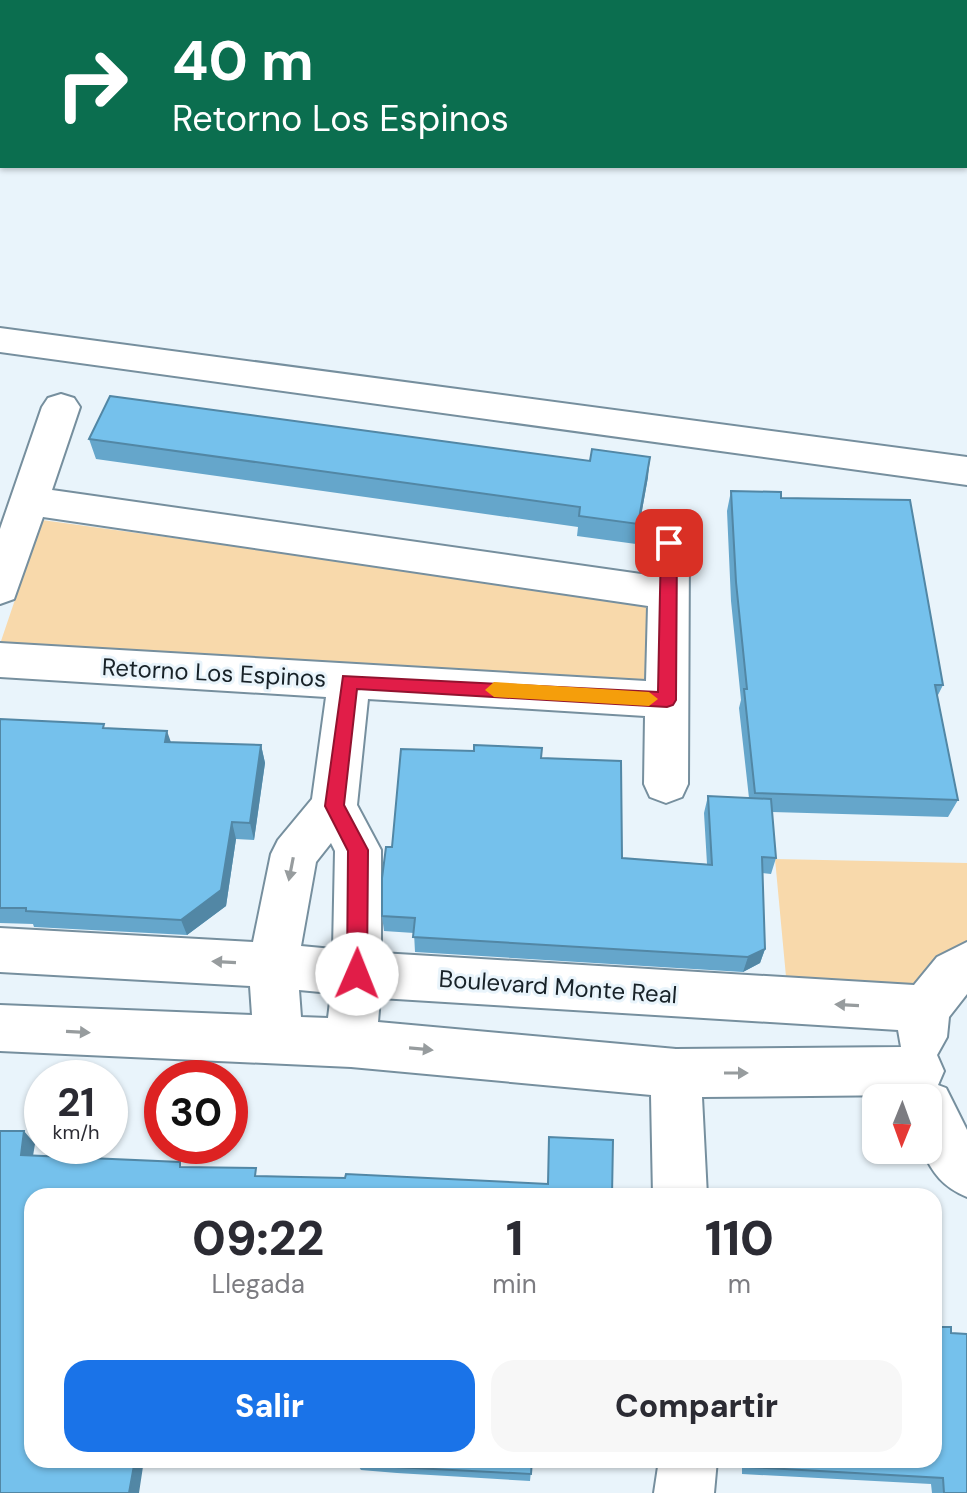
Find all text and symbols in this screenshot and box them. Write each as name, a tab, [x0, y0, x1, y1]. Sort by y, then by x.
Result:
text: 40 m	[172, 24, 314, 97]
icon: right	[40, 32, 144, 136]
text: Retorno Los Espinos	[172, 95, 509, 142]
pin	[635, 509, 703, 577]
icon: arrive	[647, 521, 691, 565]
street label: Retorno Los Espinos	[101, 651, 327, 694]
one-way arrow	[285, 857, 297, 882]
position arrow	[315, 932, 399, 1016]
one-way arrow	[211, 955, 236, 968]
street label: Boulevard Monte Real	[438, 963, 678, 1010]
one-way arrow	[834, 999, 859, 1012]
one-way arrow	[66, 1025, 91, 1038]
one-way arrow	[409, 1043, 434, 1056]
speed limit sign: 30	[144, 1060, 248, 1164]
one-way arrow	[724, 1067, 749, 1079]
text: 21	[57, 1076, 95, 1128]
north arrow	[862, 1084, 942, 1164]
map controls	[862, 1084, 942, 1164]
text: km/h	[52, 1119, 100, 1145]
text: 09:22	[192, 1207, 324, 1270]
text: 1	[506, 1207, 523, 1270]
text: 110	[705, 1207, 774, 1270]
text: Llegada	[212, 1267, 305, 1301]
text: min	[492, 1267, 537, 1301]
text: m	[728, 1267, 751, 1301]
button: Salir	[64, 1360, 475, 1452]
button: Compartir	[491, 1360, 902, 1452]

